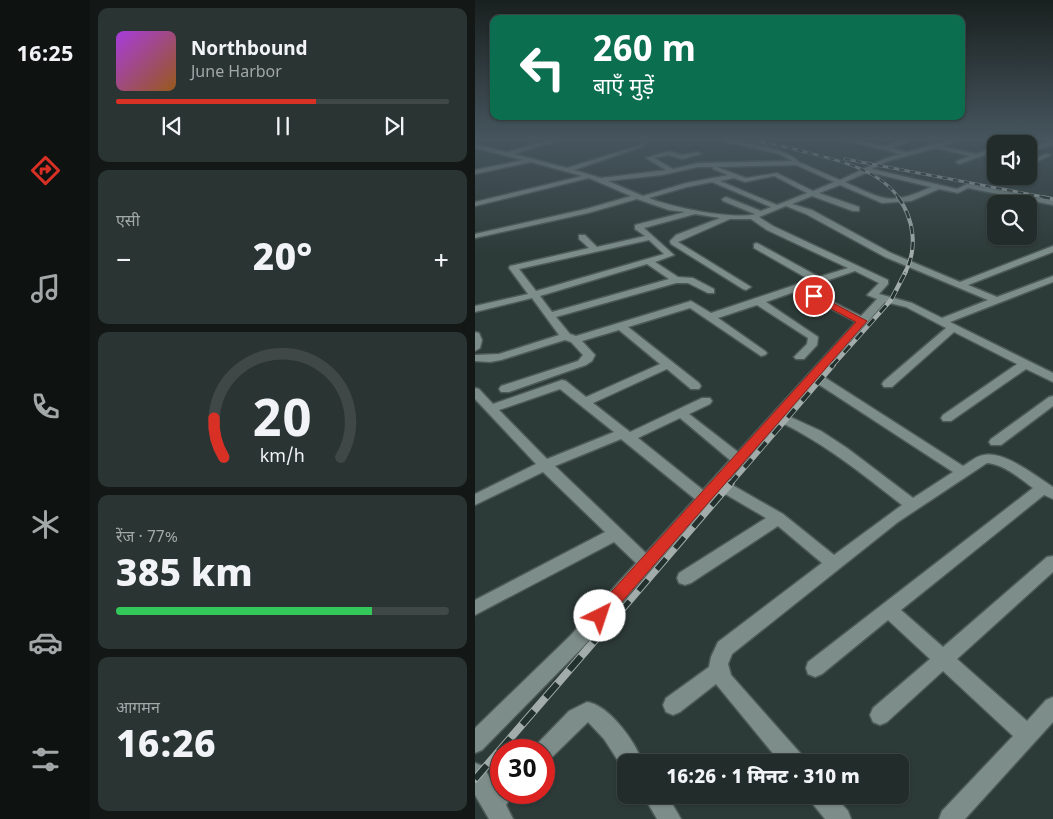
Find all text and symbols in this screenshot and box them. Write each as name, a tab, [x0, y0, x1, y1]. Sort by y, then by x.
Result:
text: 260 m	[593, 30, 696, 75]
icon: left	[510, 35, 575, 100]
text: Northbound	[191, 38, 308, 63]
text: 16:25	[16, 41, 74, 70]
text: June Harbor	[191, 63, 282, 84]
text: बाएँ मुड़ें	[593, 74, 654, 103]
icon: previous	[158, 112, 186, 140]
icon: pause	[269, 112, 297, 140]
icon: next	[380, 112, 408, 140]
map controls	[987, 135, 1037, 245]
button: sound	[987, 135, 1037, 185]
icon: directions	[28, 153, 63, 188]
button: search	[987, 195, 1037, 245]
text: एसी	[116, 212, 140, 233]
text: 20°	[253, 236, 312, 286]
text: −	[116, 244, 131, 280]
text: +	[434, 244, 449, 280]
icon: music	[28, 271, 63, 306]
pin	[793, 275, 835, 317]
icon: arrive	[800, 282, 828, 310]
icon: phone	[28, 389, 63, 424]
text: 20	[253, 389, 312, 457]
text: km/h	[260, 446, 305, 469]
icon: climate	[28, 507, 63, 542]
text: रेंज · 77%	[116, 528, 178, 549]
text: 385 km	[116, 552, 253, 602]
position arrow	[573, 589, 625, 641]
icon: car	[28, 625, 63, 660]
text: आगमन	[116, 699, 160, 720]
text: 16:26	[116, 723, 216, 773]
speed limit sign: 30	[490, 739, 555, 804]
icon: filters	[28, 742, 63, 777]
text: 16:26 · 1 मिनट · 310 m	[666, 766, 860, 791]

